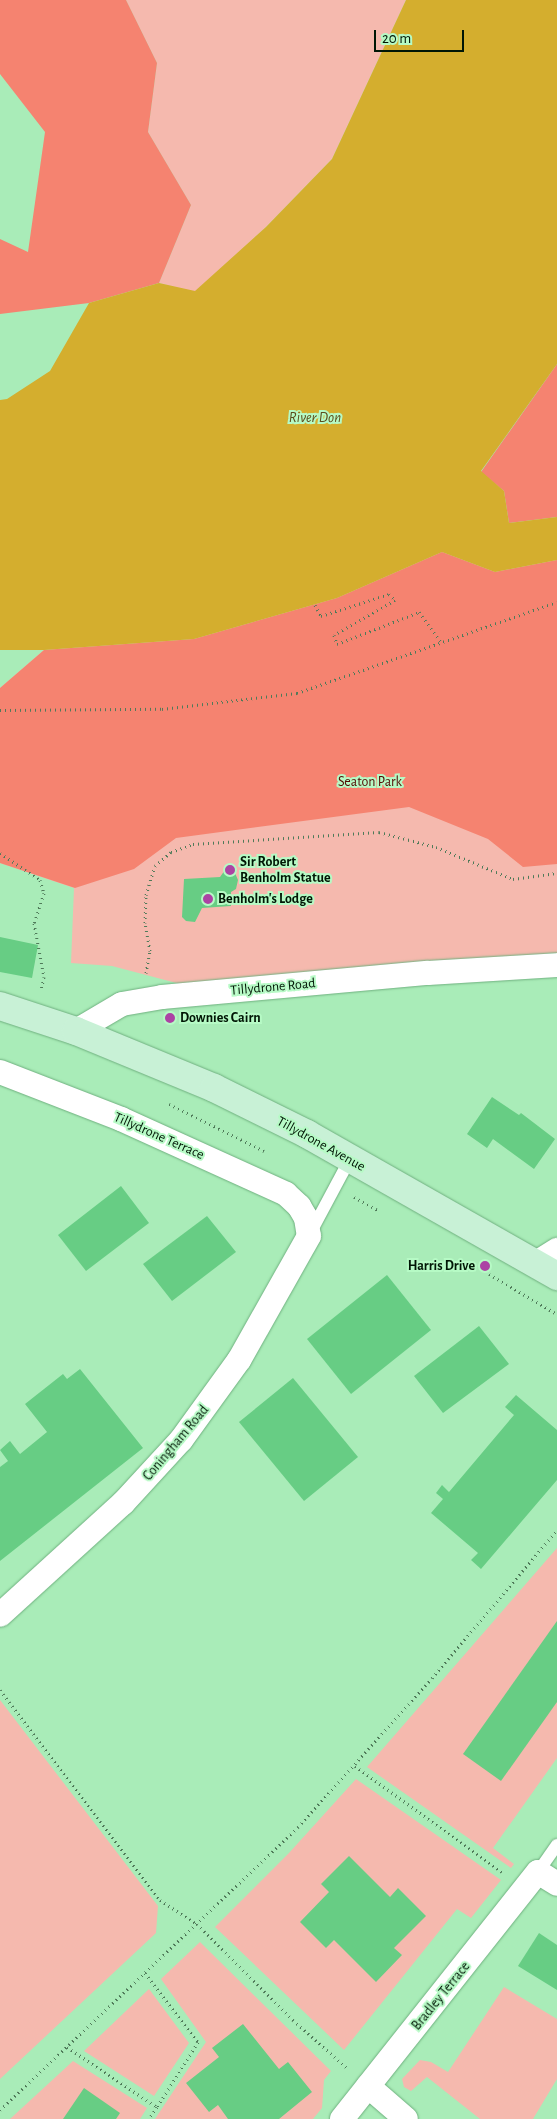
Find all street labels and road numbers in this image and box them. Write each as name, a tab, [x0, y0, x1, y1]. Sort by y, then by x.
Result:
street label: Tillydrone Road	[230, 975, 316, 999]
street label: Tillydrone Terrace	[111, 1109, 207, 1163]
street label: Tillydrone Avenue	[274, 1113, 368, 1175]
street label: Coningham Road	[140, 1402, 212, 1484]
street label: Bradley Terrace	[408, 1958, 474, 2034]

